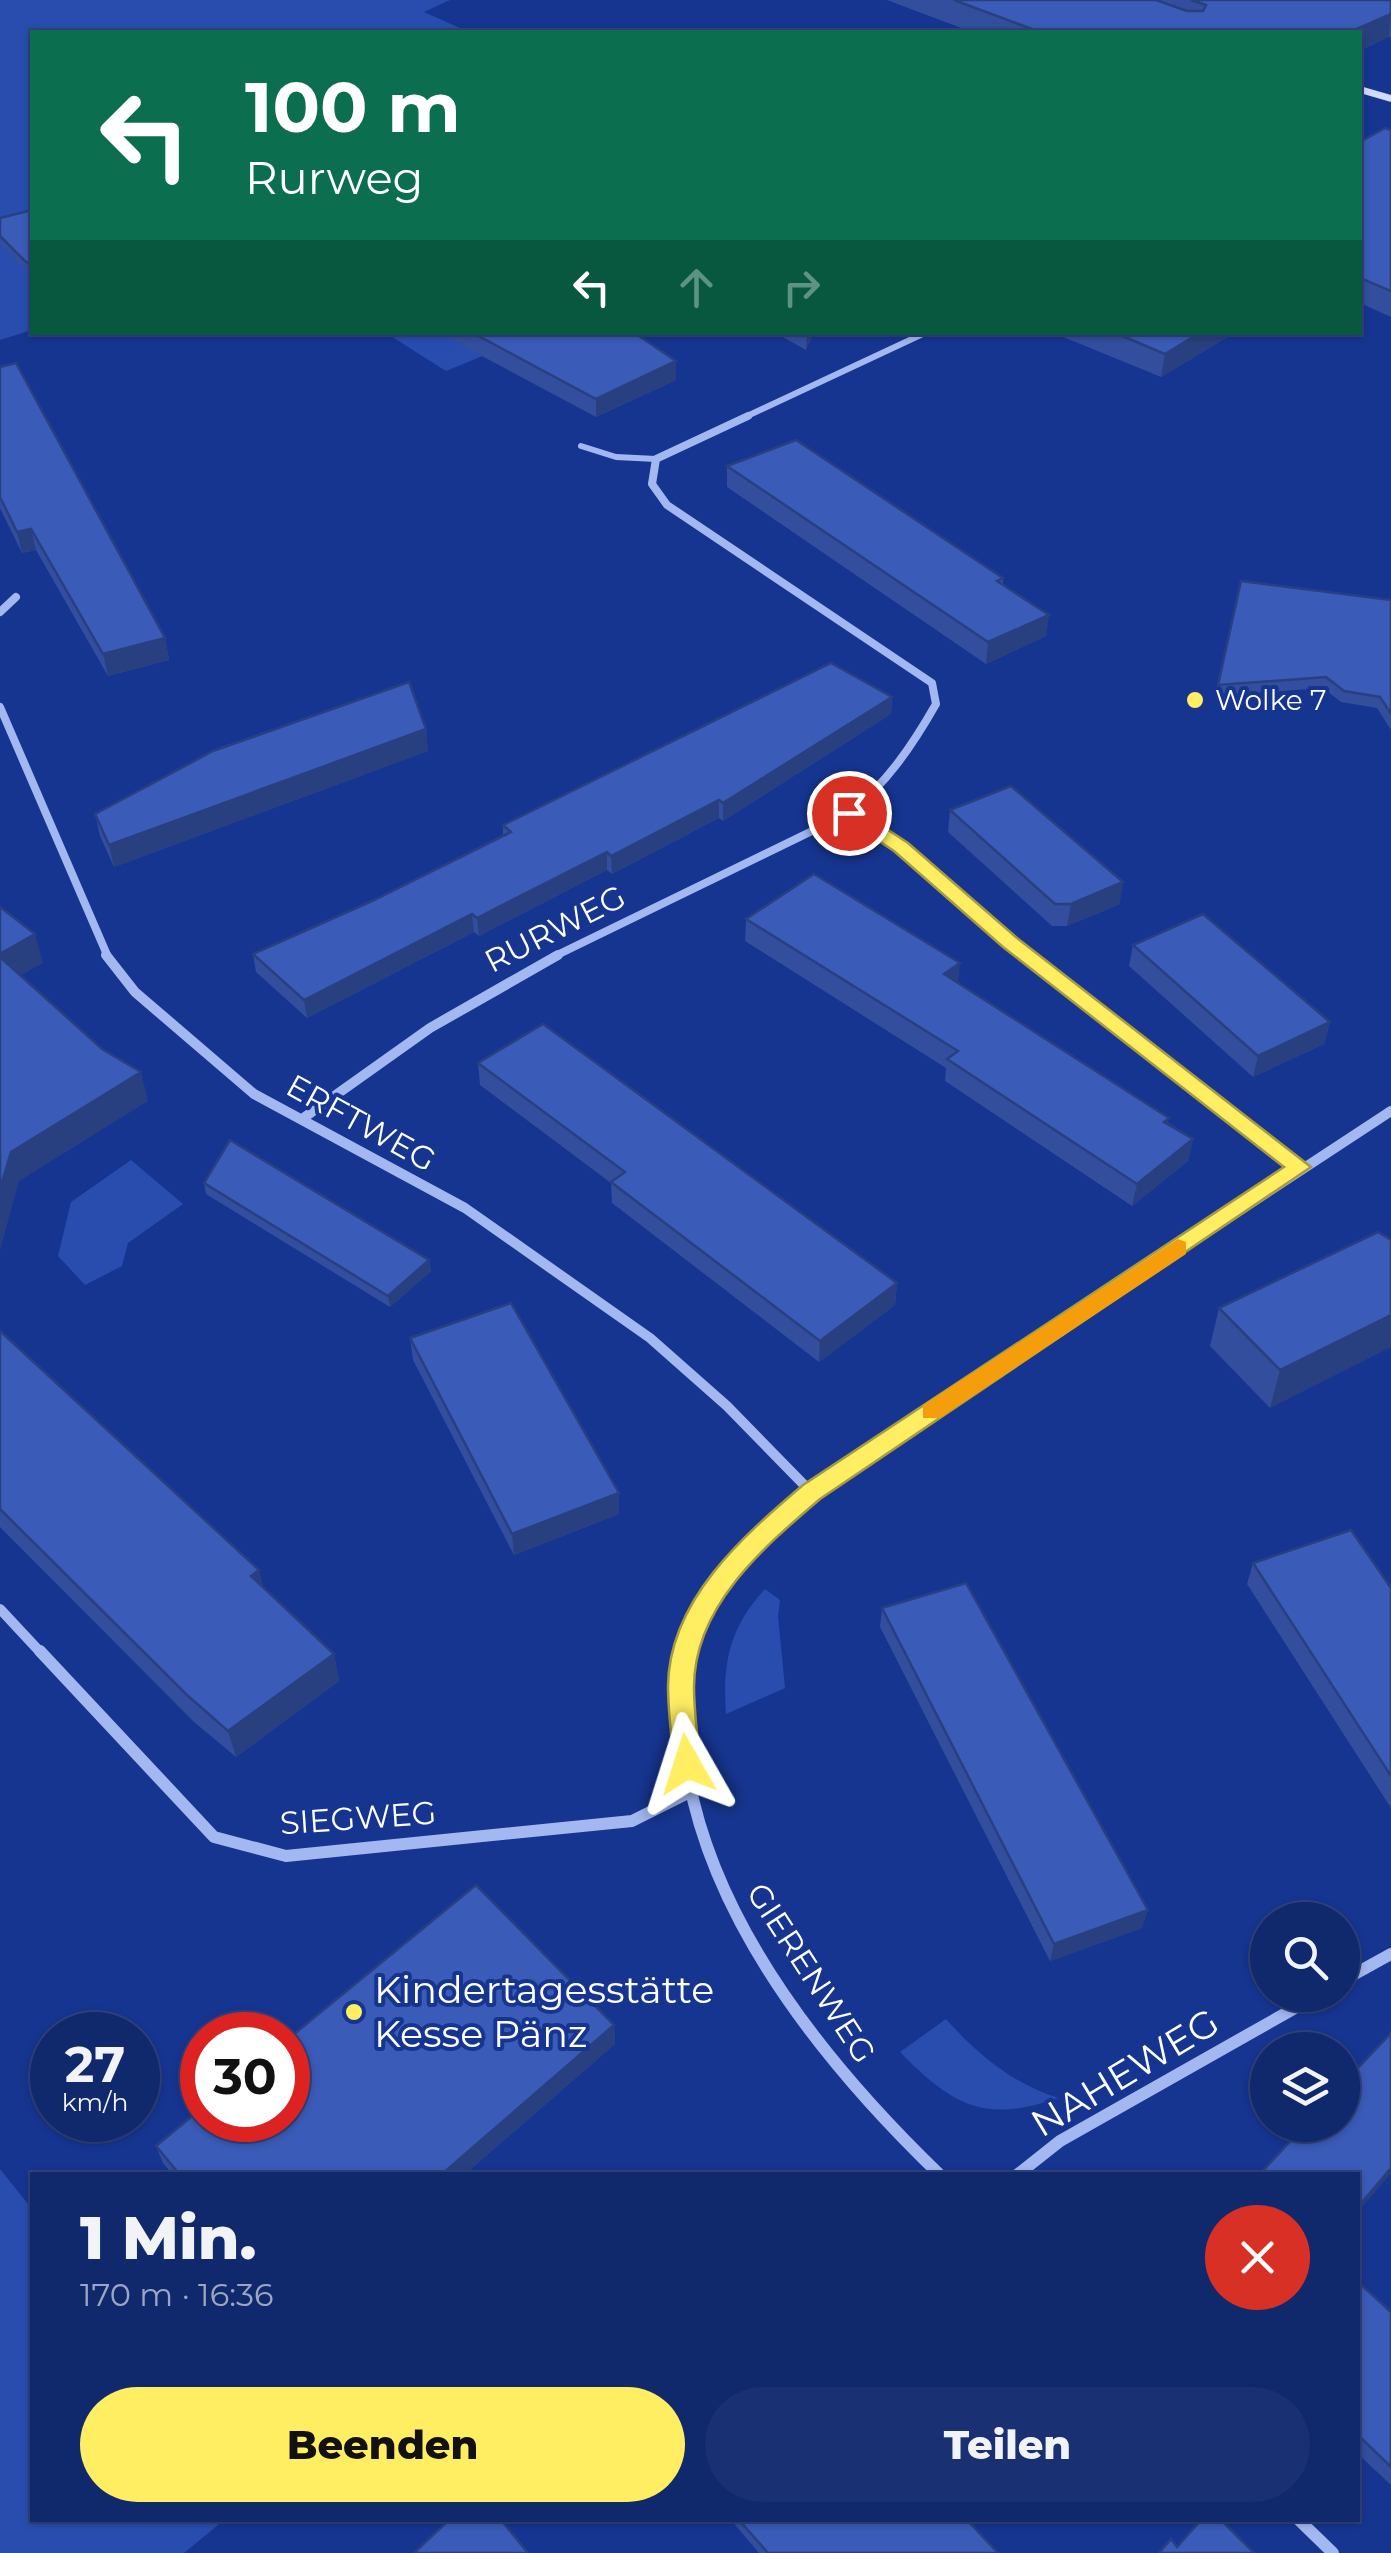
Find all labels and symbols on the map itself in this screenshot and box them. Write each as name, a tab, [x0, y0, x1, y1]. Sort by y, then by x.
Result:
place label: Wolke 7	[1215, 683, 1327, 717]
marker: Wolke 7	[1184, 689, 1206, 711]
pin	[807, 771, 892, 856]
street label: RURWEG	[478, 877, 632, 981]
street label: ERFTWEG	[280, 1066, 443, 1179]
position arrow	[635, 1712, 739, 1816]
street label: SIEGWEG	[279, 1793, 437, 1842]
street label: GIERENWEG	[739, 1875, 884, 2070]
place label: Kindertagesstätte Kesse Pänz	[374, 1966, 714, 2057]
street label: NAHEWEG	[1022, 1998, 1227, 2147]
marker: Kindertagesstätte Kesse Pänz	[343, 2001, 365, 2023]
speed limit sign: 30	[180, 2012, 310, 2142]

